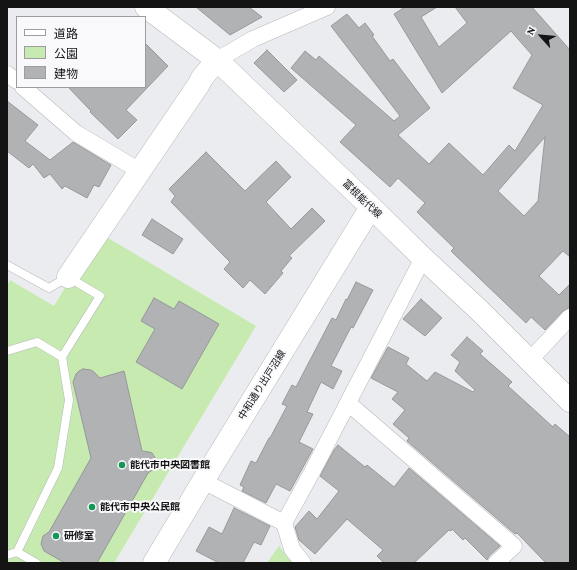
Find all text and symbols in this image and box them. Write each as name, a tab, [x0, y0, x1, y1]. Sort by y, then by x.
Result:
legend	[16, 16, 146, 88]
north arrow	[521, 16, 561, 56]
text: N	[523, 24, 537, 37]
text: 道路	[54, 27, 78, 41]
text: 公園	[54, 47, 78, 61]
text: 建物	[54, 67, 78, 81]
street label: 富根能代線	[340, 177, 384, 221]
street label: 中和通り出戸沼線	[236, 348, 288, 422]
place label: 能代市中央図書館	[130, 459, 210, 471]
marker: 能代市中央図書館	[117, 460, 127, 470]
place label: 能代市中央公民館	[100, 501, 180, 513]
marker: 能代市中央公民館	[87, 502, 97, 512]
place label: 研修室	[64, 530, 94, 542]
marker: 研修室	[51, 531, 61, 541]

